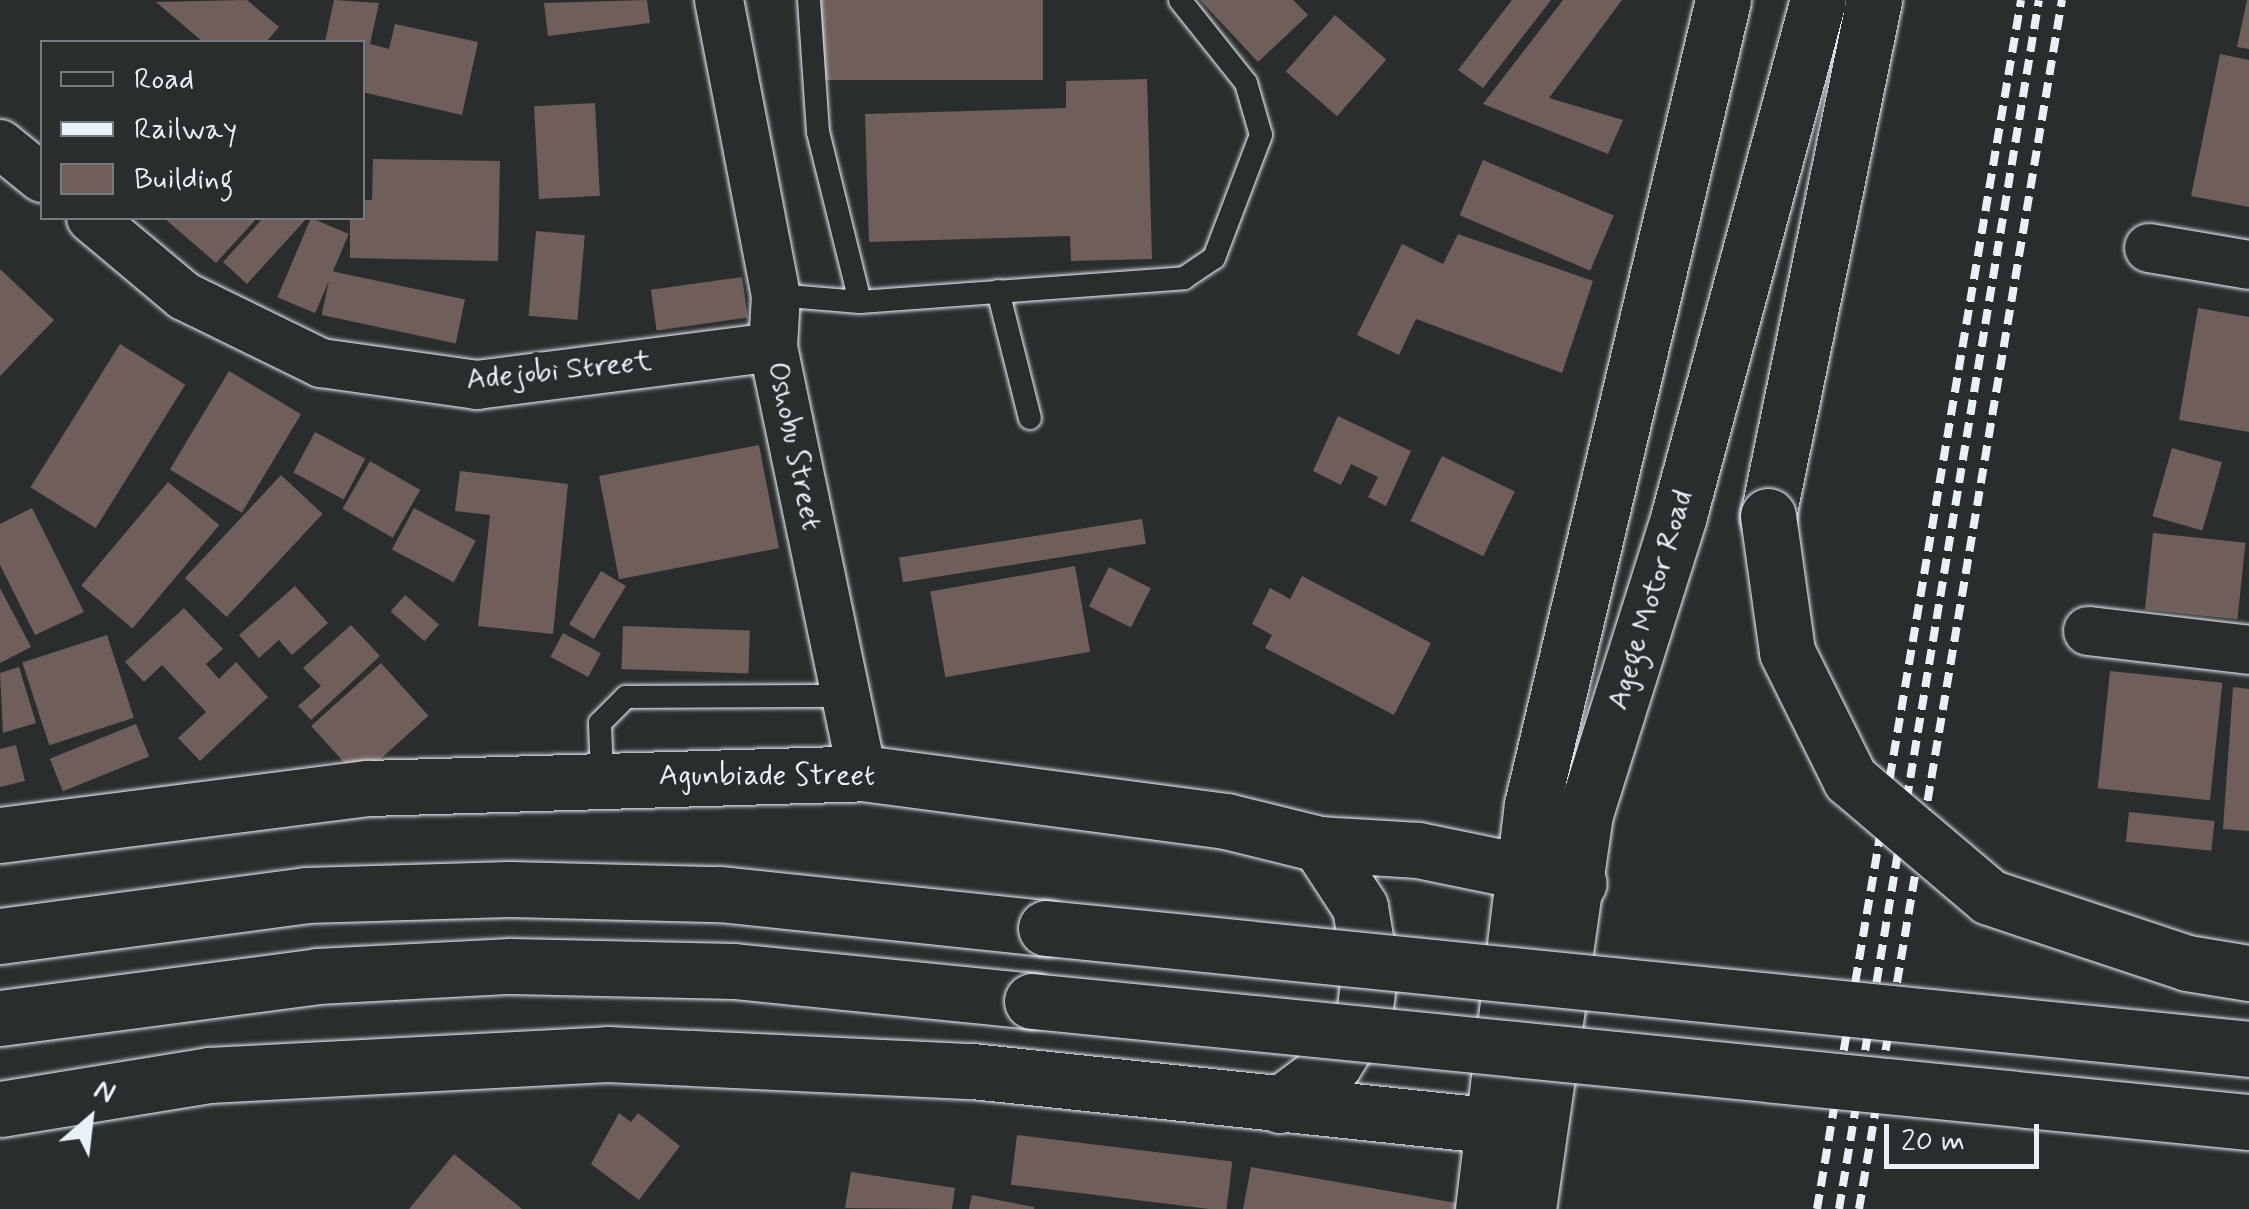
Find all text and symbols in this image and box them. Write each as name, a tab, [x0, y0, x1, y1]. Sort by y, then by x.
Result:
legend	[40, 40, 365, 220]
text: Road	[134, 60, 194, 99]
text: Railway	[134, 110, 237, 149]
text: Building	[134, 160, 233, 199]
street label: Adejobi Street	[464, 343, 654, 399]
street label: Oshobu Street	[758, 356, 830, 536]
street label: Agege Motor Road	[1601, 488, 1701, 712]
street label: Agunbiade Street	[656, 758, 878, 794]
north arrow	[40, 1069, 140, 1169]
text: N	[87, 1071, 121, 1113]
scale bar	[1889, 1104, 2044, 1166]
text: 20 m	[1901, 1122, 1965, 1161]

